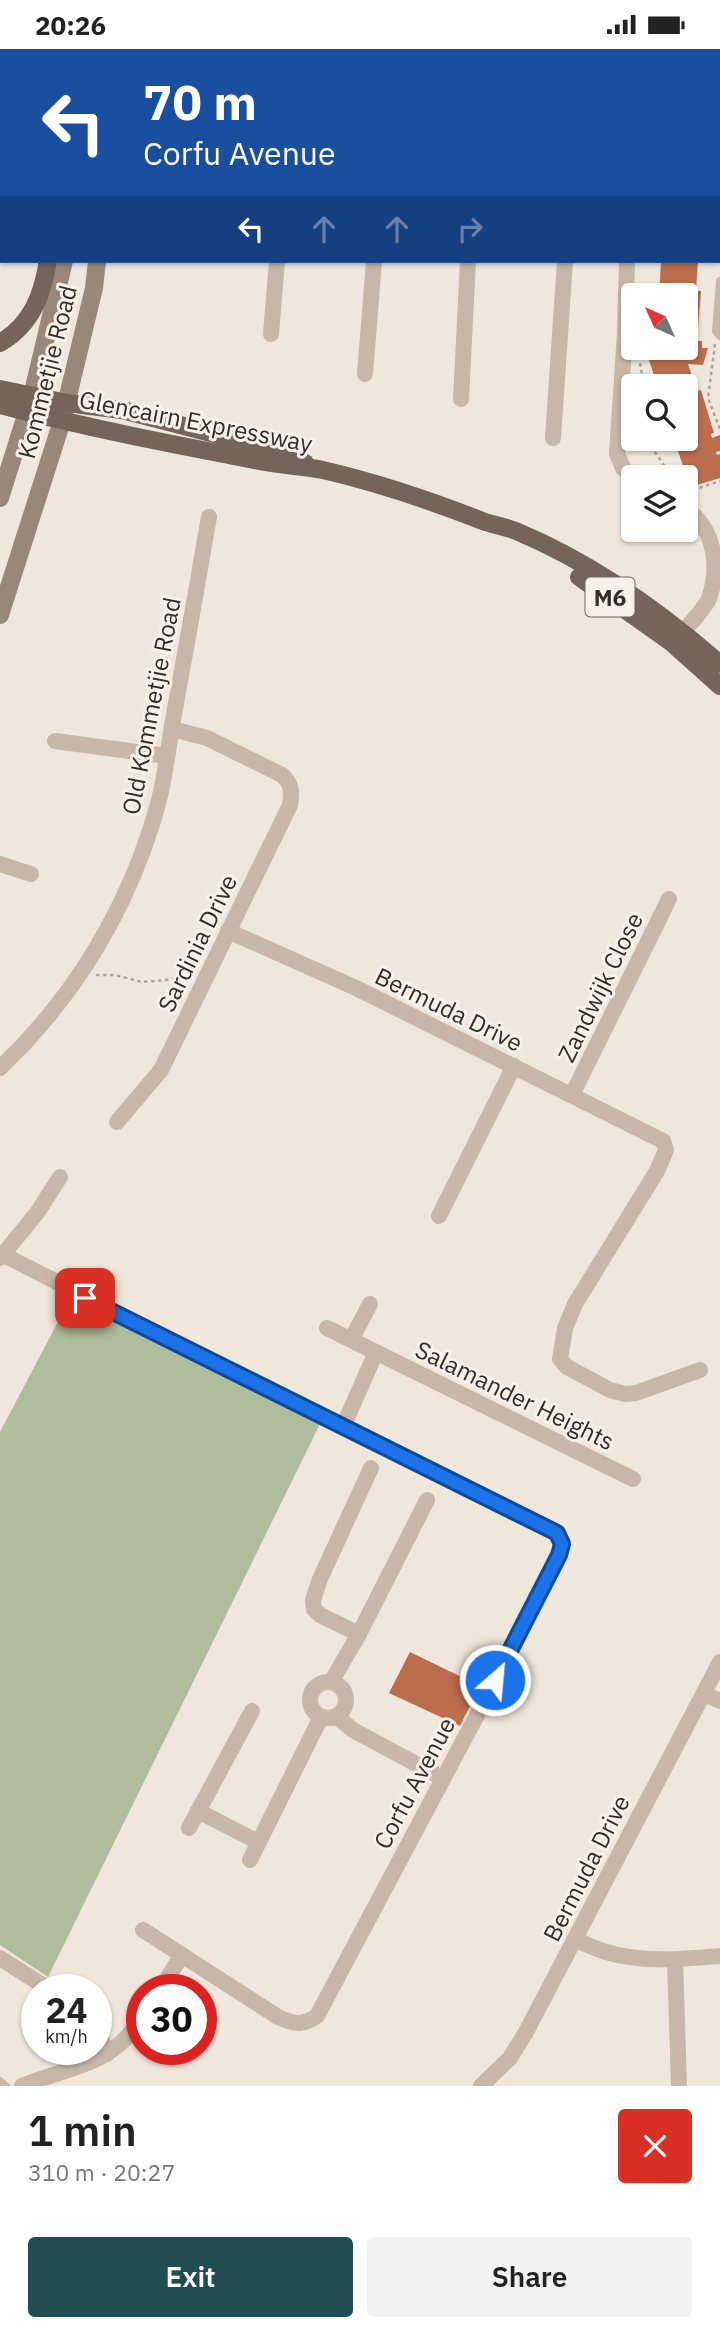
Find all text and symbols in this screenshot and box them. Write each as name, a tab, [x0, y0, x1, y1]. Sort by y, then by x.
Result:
text: 20:26	[35, 8, 106, 42]
text: 70 m	[143, 70, 257, 133]
icon: left	[28, 77, 119, 168]
text: Corfu Avenue	[143, 132, 336, 174]
icon: left	[232, 210, 270, 248]
icon: ahead	[305, 210, 343, 248]
icon: ahead	[378, 210, 416, 248]
icon: right	[451, 210, 489, 248]
street label: Kommetjie Road	[10, 282, 84, 462]
north arrow	[621, 283, 698, 361]
map controls	[621, 283, 698, 542]
button: search	[621, 374, 698, 451]
street label: Glencairn Expressway	[77, 383, 315, 459]
button: layers	[621, 465, 698, 542]
road number: M6	[586, 577, 634, 617]
street label: Old Kommetjie Road	[114, 595, 188, 817]
street label: Sardinia Drive	[150, 869, 244, 1017]
street label: Zandwijk Close	[550, 907, 650, 1067]
street label: Bermuda Drive	[370, 959, 528, 1059]
pin	[55, 1268, 115, 1328]
icon: arrive	[66, 1279, 104, 1317]
street label: Salamander Heights	[410, 1333, 620, 1457]
position arrow	[458, 1643, 532, 1717]
street label: Corfu Avenue	[366, 1712, 462, 1854]
street label: Bermuda Drive	[535, 1789, 637, 1947]
speed limit sign: 30	[126, 1974, 217, 2065]
text: 24	[45, 1987, 88, 2033]
text: km/h	[45, 2025, 88, 2048]
text: 1 min	[28, 2103, 137, 2158]
button: close	[618, 2109, 692, 2183]
text: 310 m · 20:27	[28, 2157, 175, 2187]
button: Exit	[28, 2237, 353, 2317]
button: Share	[367, 2237, 692, 2317]

